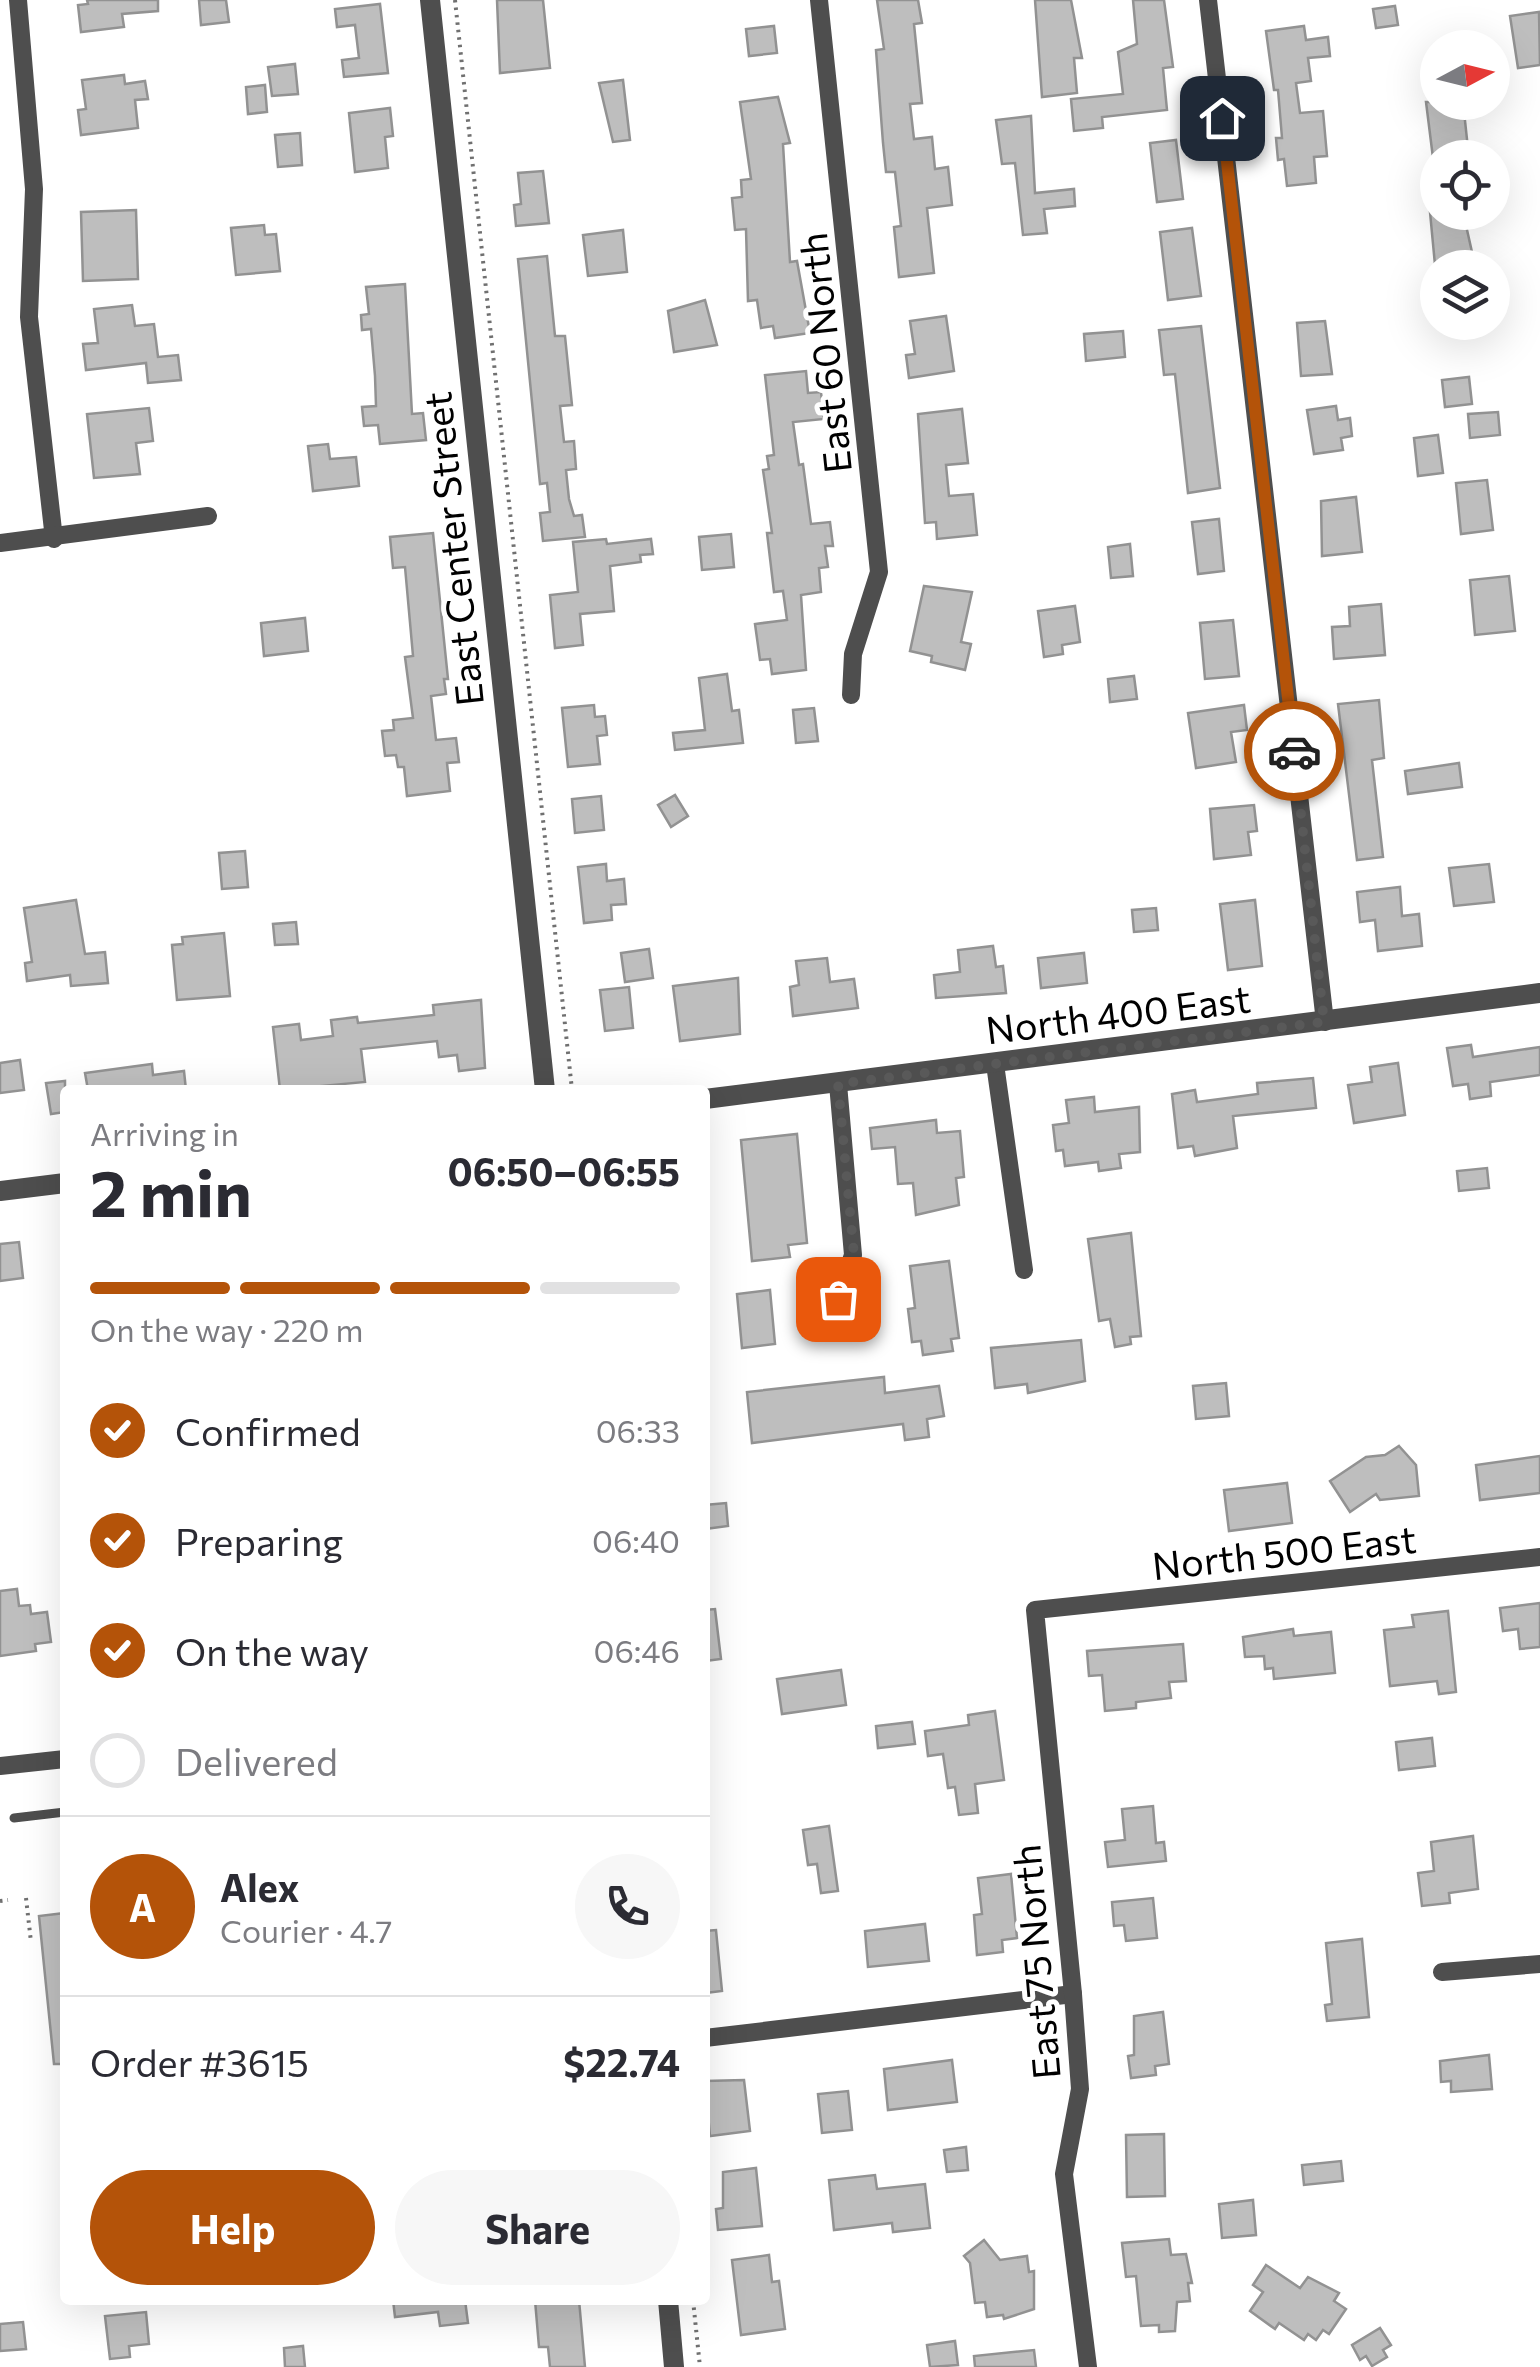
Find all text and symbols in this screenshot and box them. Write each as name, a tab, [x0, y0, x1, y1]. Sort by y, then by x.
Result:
north arrow	[1420, 30, 1510, 120]
map controls	[1420, 30, 1510, 340]
pin	[1180, 76, 1265, 161]
icon: home	[1195, 91, 1250, 146]
button: locate	[1420, 140, 1510, 230]
street label: East 60 North	[788, 230, 860, 476]
button: layers	[1420, 250, 1510, 340]
street label: East Center Street	[412, 390, 492, 708]
courier	[1244, 701, 1344, 801]
icon: car	[1267, 724, 1322, 779]
street label: North 400 East	[983, 973, 1253, 1053]
text: Arriving in	[90, 1113, 239, 1153]
text: 06:50–06:55	[447, 1147, 680, 1194]
text: 2 min	[90, 1151, 252, 1230]
pin	[796, 1257, 881, 1342]
icon: bag	[811, 1272, 866, 1327]
text: On the way · 220 m	[90, 1309, 363, 1349]
icon: check	[90, 1403, 145, 1458]
text: Confirmed	[175, 1407, 361, 1454]
text: 06:33	[596, 1410, 680, 1450]
icon: check	[90, 1513, 145, 1568]
street label: North 500 East	[1150, 1514, 1418, 1588]
text: Preparing	[175, 1517, 343, 1564]
text: 06:40	[592, 1520, 680, 1560]
icon: check	[90, 1623, 145, 1678]
text: On the way	[175, 1627, 369, 1674]
text: 06:46	[594, 1630, 680, 1670]
text: Delivered	[175, 1737, 338, 1784]
street label: East 75 North	[1001, 1843, 1069, 2081]
button: phone	[575, 1854, 680, 1959]
text: Alex	[220, 1863, 299, 1910]
text: A	[129, 1883, 156, 1930]
text: Courier · 4.7	[220, 1910, 393, 1950]
text: Order #3615	[90, 2038, 309, 2085]
text: $22.74	[563, 2038, 680, 2085]
button: Help	[90, 2170, 375, 2285]
button: Share	[395, 2170, 680, 2285]

